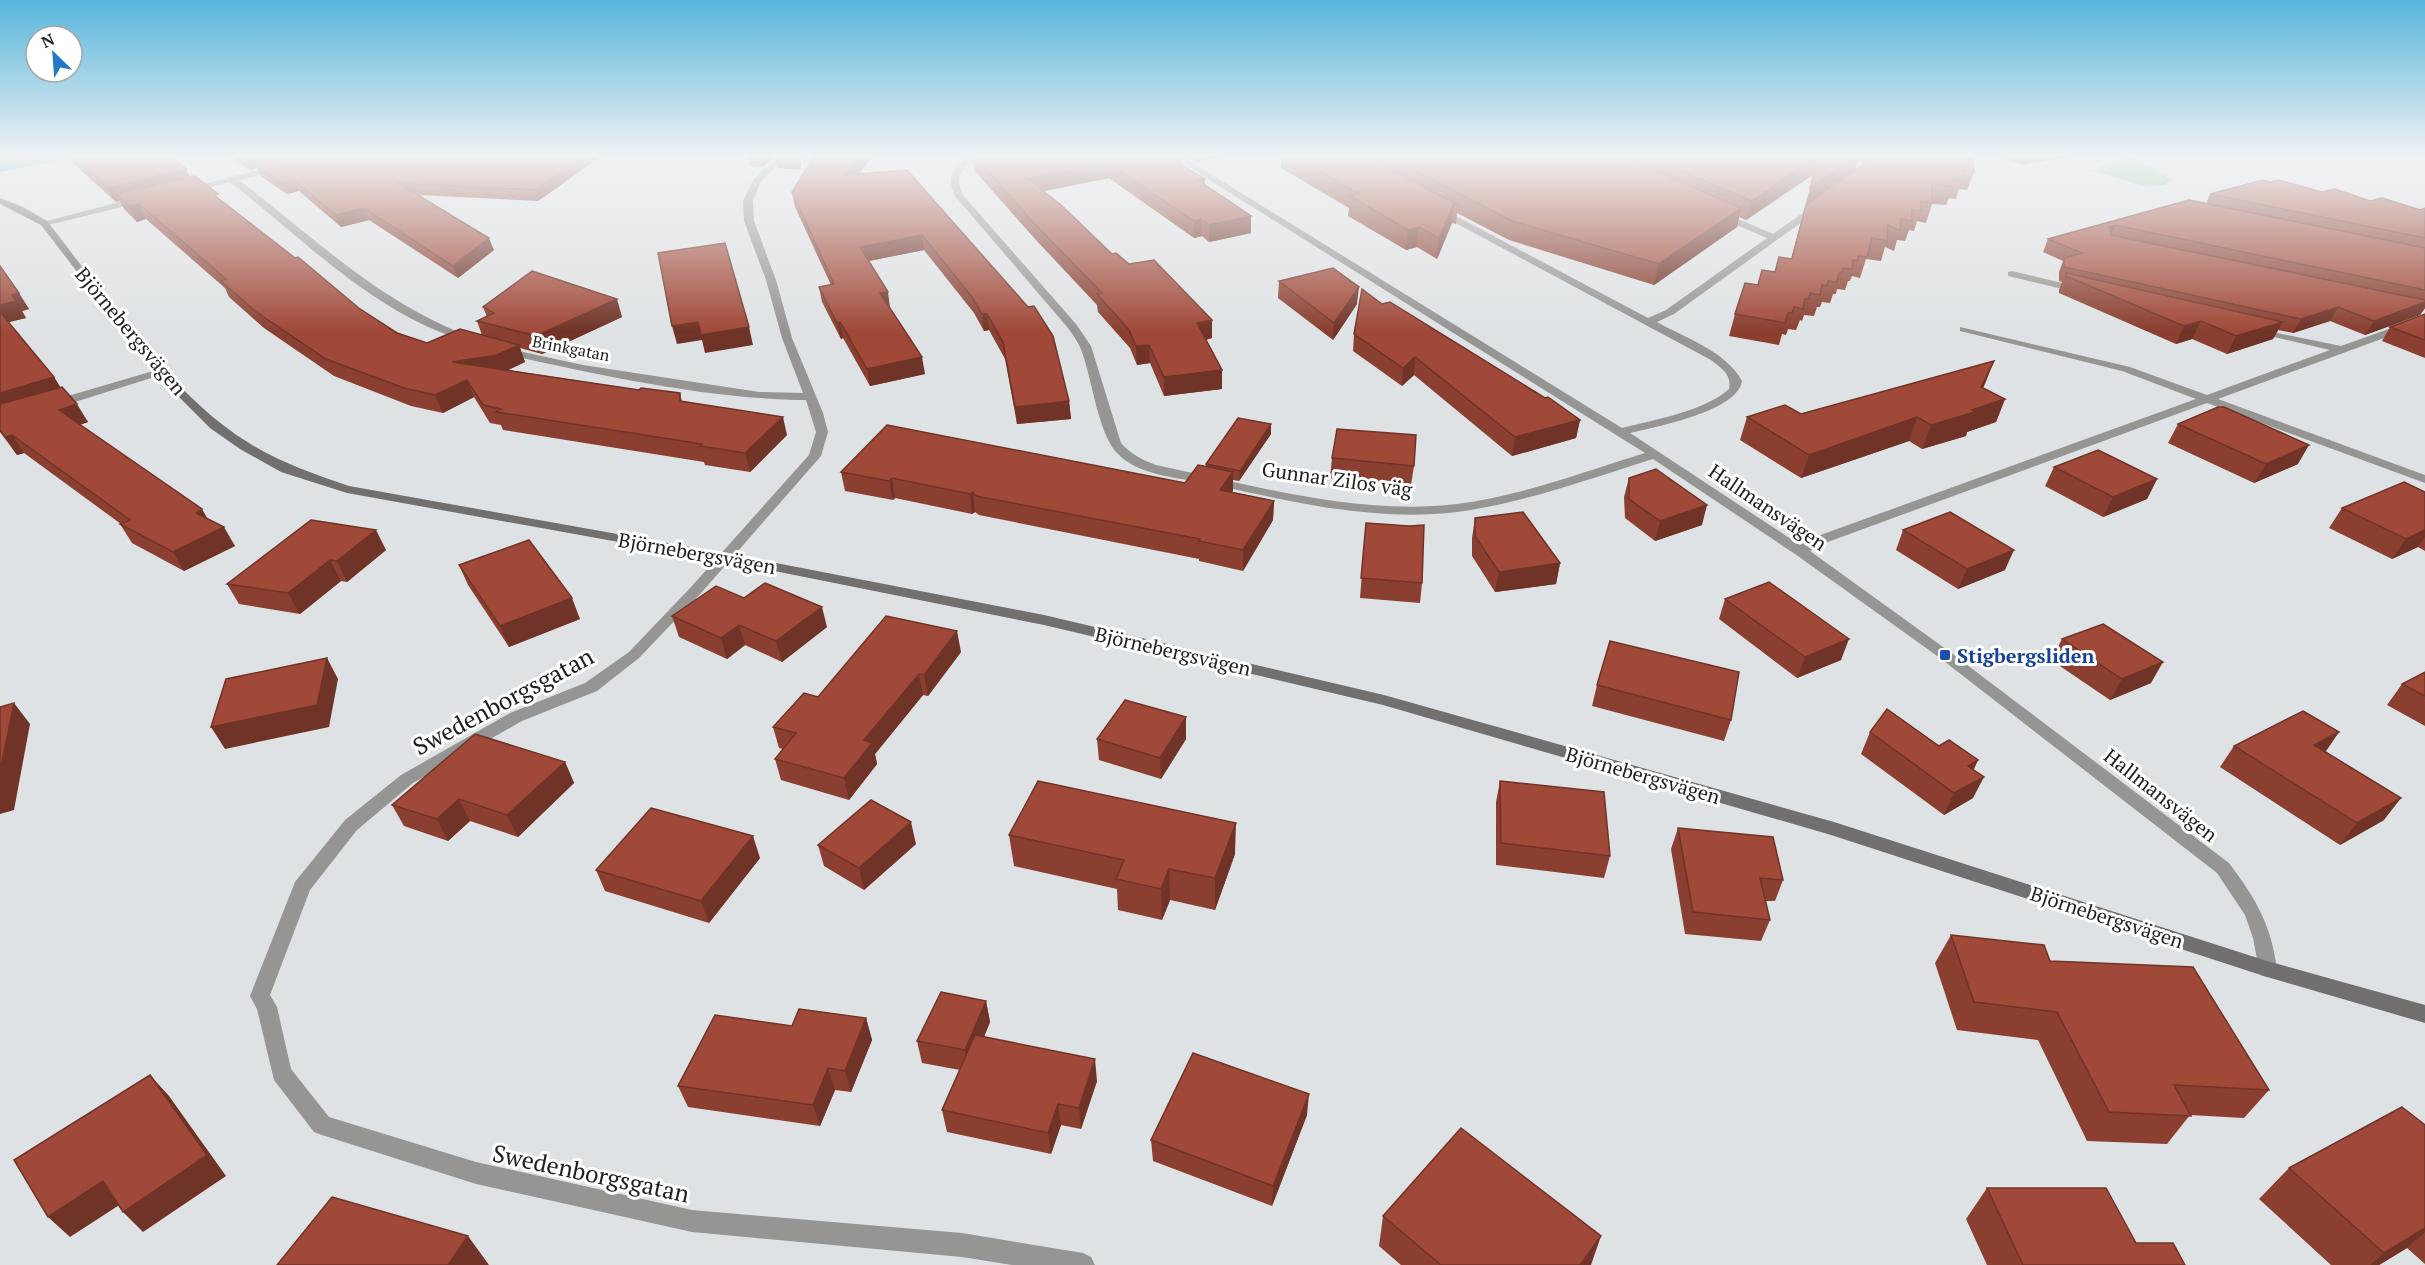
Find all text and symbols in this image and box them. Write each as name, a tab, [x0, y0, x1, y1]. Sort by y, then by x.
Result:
north arrow	[24, 24, 84, 84]
text: N	[38, 28, 58, 53]
street label: Björnebergsvägen	[69, 261, 193, 401]
street label: Brinkgatan	[530, 330, 612, 366]
street label: Gunnar Zilos väg	[1260, 455, 1414, 503]
street label: Hallmansvägen	[1704, 457, 1833, 557]
street label: Björnebergsvägen	[616, 526, 778, 580]
street label: Björnebergsvägen	[1092, 620, 1254, 682]
street label: Swedenborgsgatan	[407, 640, 599, 762]
place label: Stigbergsliden	[1957, 642, 2095, 669]
marker: Stigbergsliden	[1938, 648, 1952, 662]
street label: Björnebergsvägen	[1563, 740, 1723, 810]
street label: Hallmansvägen	[2099, 742, 2223, 848]
street label: Björnebergsvägen	[2027, 880, 2187, 954]
street label: Swedenborgsgatan	[490, 1137, 692, 1209]

